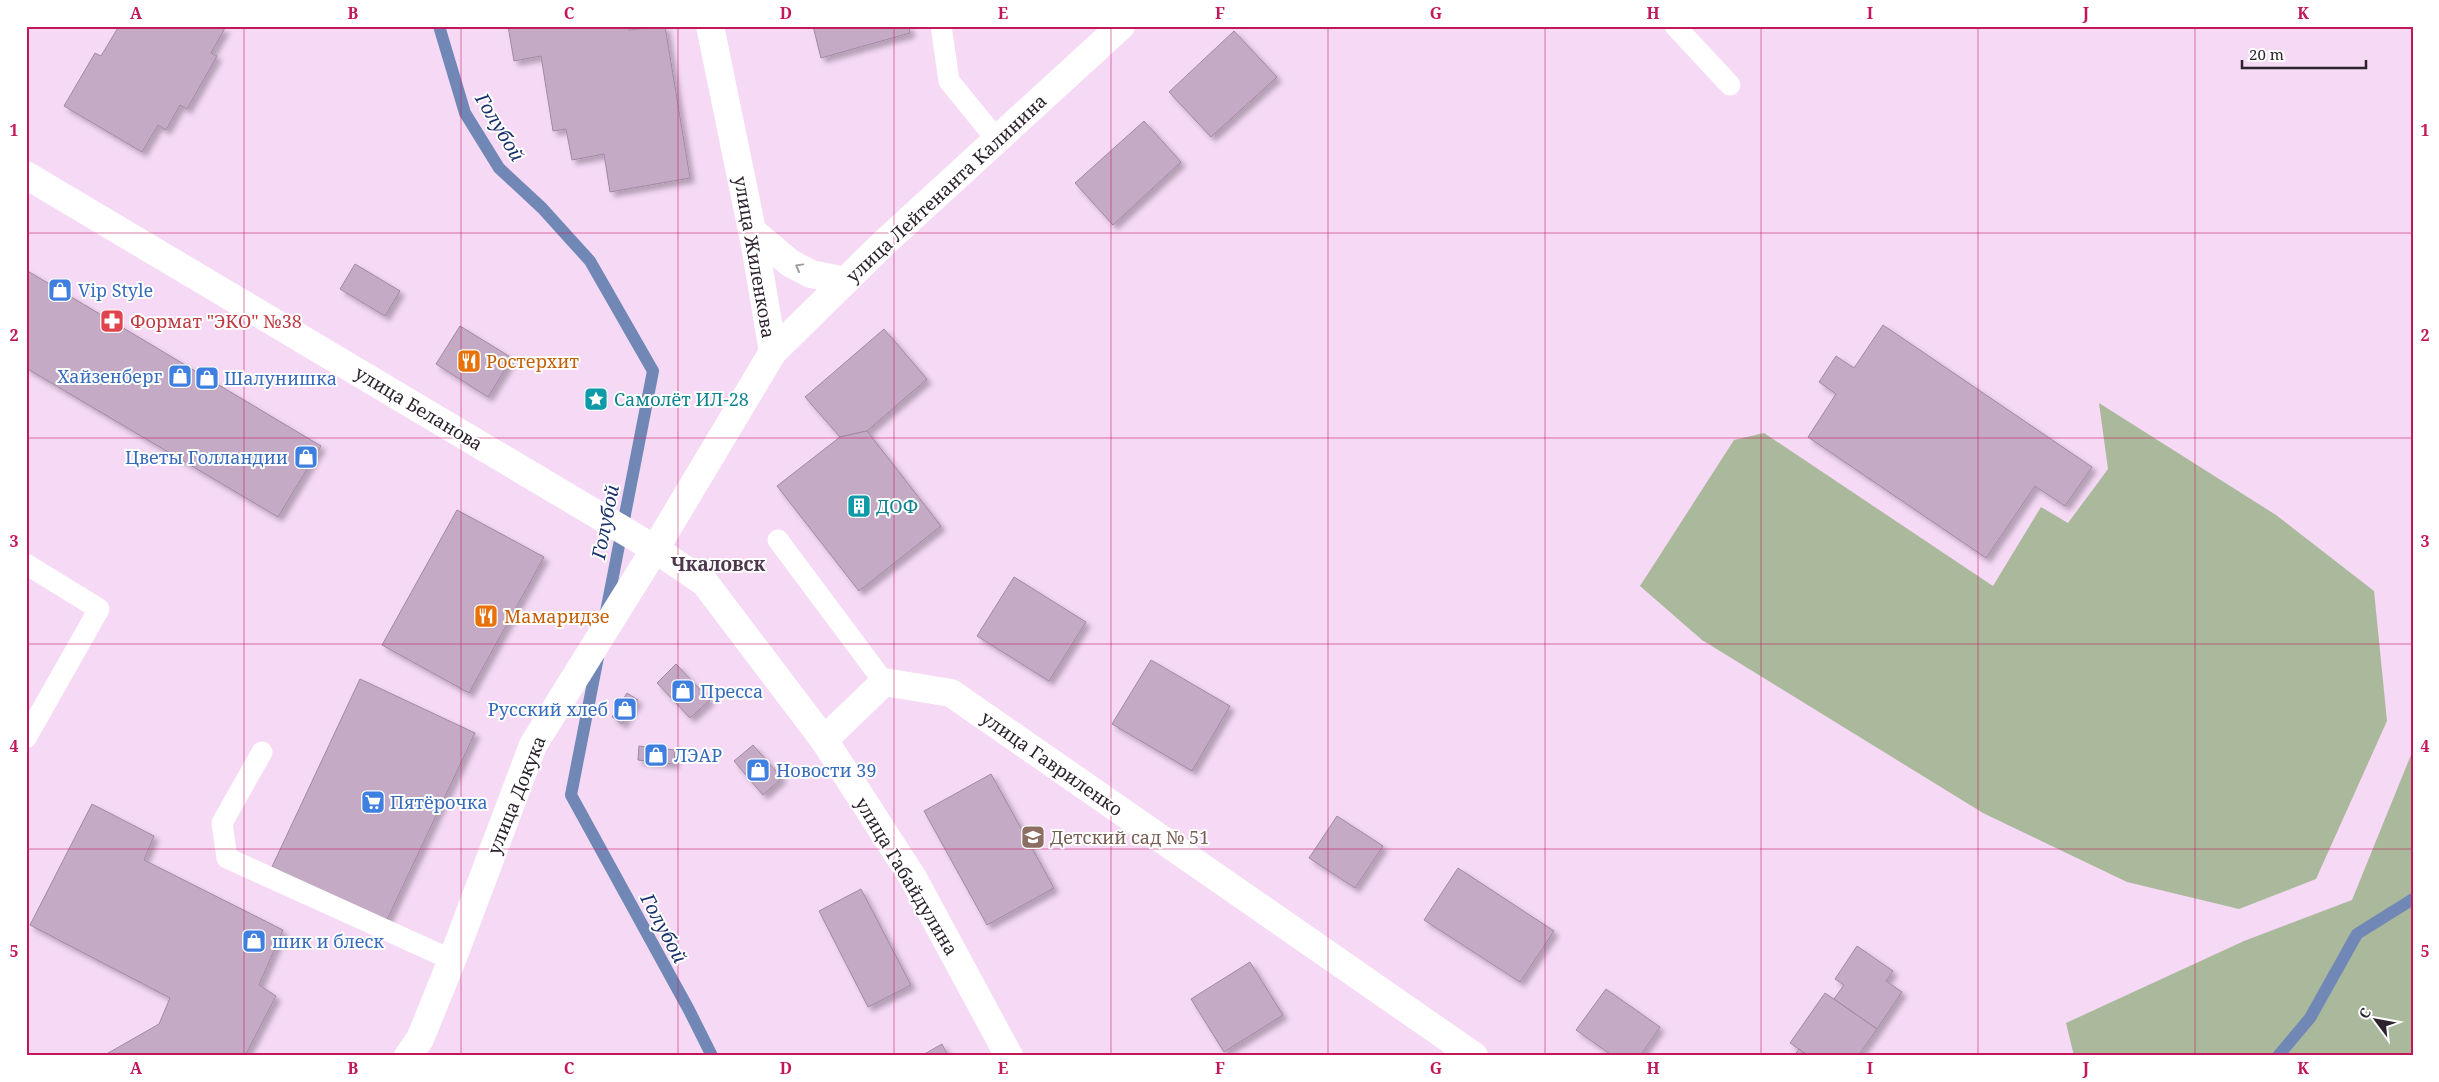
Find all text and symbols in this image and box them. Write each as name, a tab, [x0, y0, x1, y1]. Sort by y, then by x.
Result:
text: A	[130, 2, 143, 24]
text: B	[348, 2, 359, 24]
text: C	[564, 2, 575, 24]
text: D	[780, 2, 792, 24]
text: E	[998, 2, 1008, 24]
text: F	[1215, 2, 1225, 24]
text: G	[1430, 2, 1442, 24]
text: H	[1646, 2, 1660, 24]
text: I	[1867, 2, 1873, 24]
text: J	[2082, 2, 2090, 24]
text: K	[2297, 2, 2309, 24]
scale bar	[2242, 38, 2365, 70]
text: 20 m	[2249, 44, 2284, 64]
water label: Голубой	[469, 87, 531, 166]
street label: улица Лейтенанта Калинина	[841, 89, 1051, 287]
text: 1	[9, 119, 19, 141]
text: 1	[2420, 119, 2430, 141]
street label: улица Жиленкова	[729, 174, 781, 340]
one-way arrow	[795, 264, 804, 274]
shop icon: Vip Style	[47, 277, 73, 303]
place label: Vip Style	[78, 278, 153, 302]
pharmacy icon: Формат "ЭКО" №38	[99, 308, 125, 334]
place label: Формат "ЭКО" №38	[130, 309, 302, 333]
text: 2	[9, 324, 19, 346]
text: 2	[2420, 324, 2430, 346]
restaurant icon: Ростерхит	[456, 348, 482, 374]
place label: Ростерхит	[486, 349, 579, 373]
street label: улица Беланова	[351, 360, 487, 456]
shop icon: Хайзенберг	[167, 363, 193, 389]
place label: Хайзенберг	[57, 364, 162, 388]
shop icon: Шалунишка	[194, 365, 220, 391]
place label: Шалунишка	[224, 366, 337, 390]
place icon: Самолёт ИЛ-28	[583, 386, 609, 412]
place label: Самолёт ИЛ-28	[614, 387, 749, 411]
shop icon: Цветы Голландии	[293, 444, 319, 470]
place label: Цветы Голландии	[125, 445, 288, 469]
water label: Голубой	[585, 482, 625, 562]
building icon: ДОФ	[846, 493, 872, 519]
place label: ДОФ	[876, 494, 918, 518]
text: 3	[9, 530, 19, 552]
text: 3	[2420, 530, 2430, 552]
district label: Чкаловск	[671, 551, 765, 577]
restaurant icon: Мамаридзе	[473, 603, 499, 629]
place label: Мамаридзе	[504, 604, 609, 628]
shop icon: Пресса	[670, 678, 696, 704]
place label: Пресса	[700, 679, 763, 703]
shop icon: Русский хлеб	[612, 696, 638, 722]
place label: Русский хлеб	[488, 697, 608, 721]
street label: улица Гавриленко	[976, 705, 1128, 821]
street label: улица Докука	[481, 732, 551, 858]
text: 4	[9, 735, 19, 757]
text: 4	[2420, 735, 2430, 757]
shop icon: ЛЭАР	[643, 742, 669, 768]
place label: ЛЭАР	[674, 743, 722, 767]
shop icon: Новости 39	[745, 757, 771, 783]
place label: Новости 39	[776, 758, 876, 782]
supermarket icon: Пятёрочка	[360, 789, 386, 815]
place label: Пятёрочка	[390, 790, 488, 814]
street label: улица Габайдулина	[850, 792, 964, 960]
school or university icon: Детский сад № 51	[1020, 824, 1046, 850]
place label: Детский сад № 51	[1050, 825, 1209, 849]
water label: Голубой	[634, 888, 693, 967]
shop icon: шик и блеск	[241, 928, 267, 954]
place label: шик и блеск	[272, 929, 384, 953]
text: 5	[9, 940, 19, 962]
text: 5	[2420, 940, 2430, 962]
north arrow	[2352, 994, 2402, 1044]
text: С	[2354, 1004, 2375, 1022]
text: A	[130, 1057, 143, 1079]
text: B	[348, 1057, 359, 1079]
text: C	[564, 1057, 575, 1079]
text: D	[780, 1057, 792, 1079]
text: E	[998, 1057, 1008, 1079]
text: F	[1215, 1057, 1225, 1079]
text: G	[1430, 1057, 1442, 1079]
text: H	[1646, 1057, 1660, 1079]
text: I	[1867, 1057, 1873, 1079]
text: J	[2082, 1057, 2090, 1079]
text: K	[2297, 1057, 2309, 1079]

